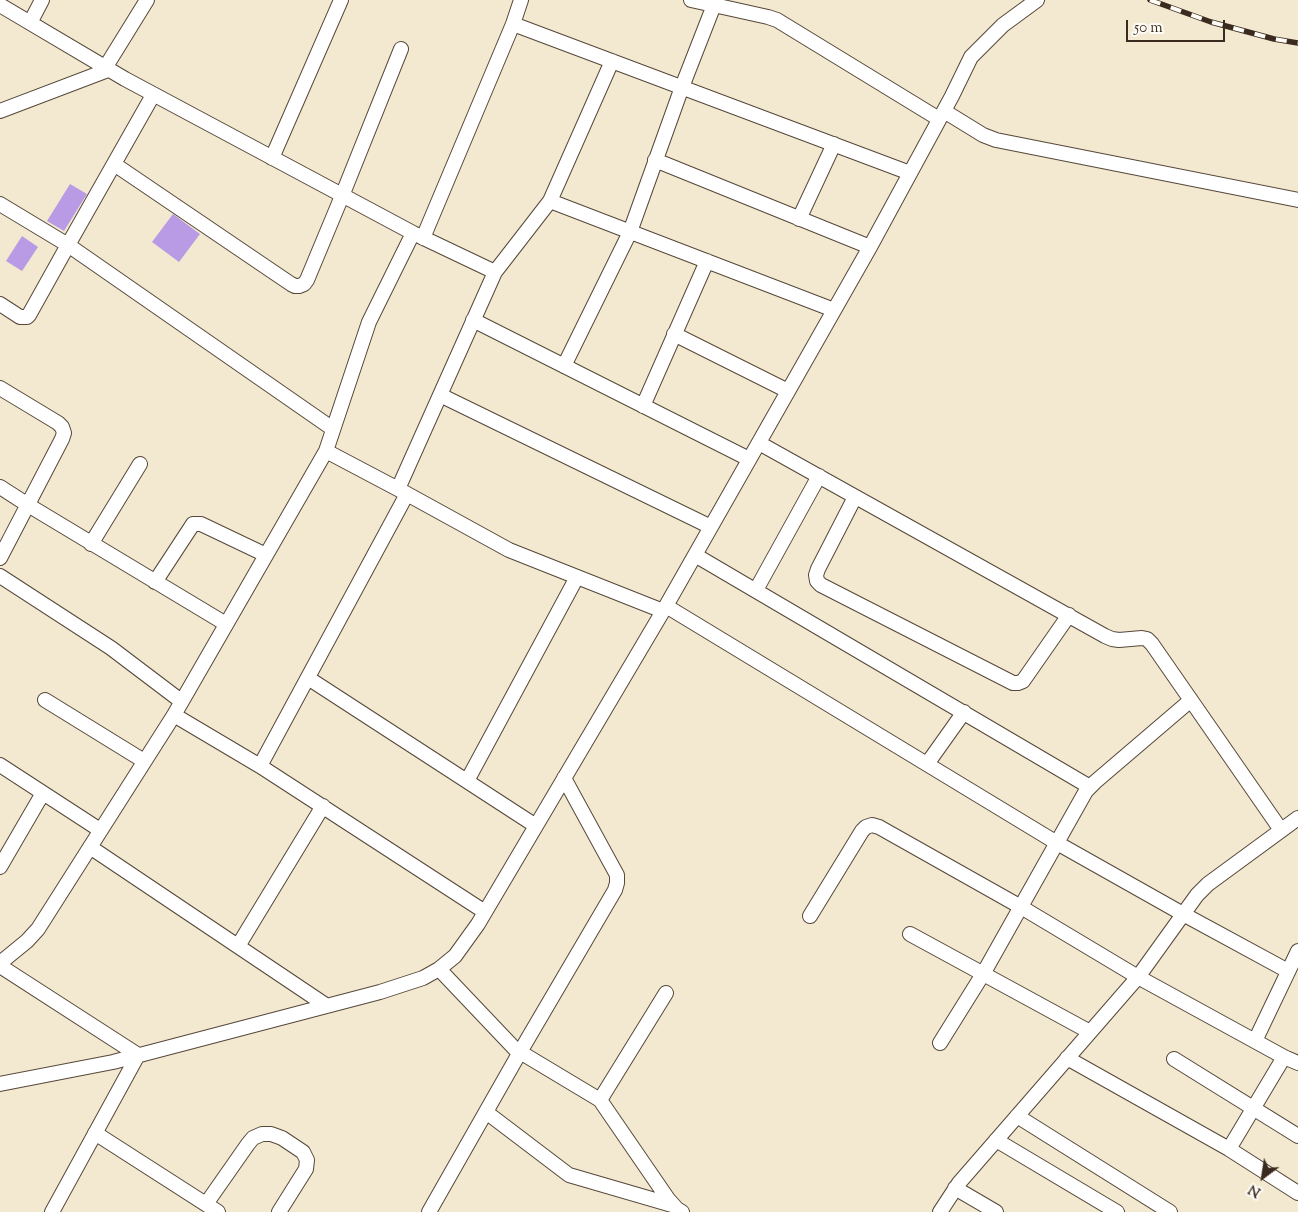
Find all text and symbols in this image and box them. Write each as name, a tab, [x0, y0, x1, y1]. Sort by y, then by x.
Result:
scale bar	[1128, 10, 1227, 42]
text: 50 m	[1134, 18, 1163, 39]
north arrow	[1238, 1152, 1288, 1202]
text: N	[1245, 1178, 1265, 1201]

